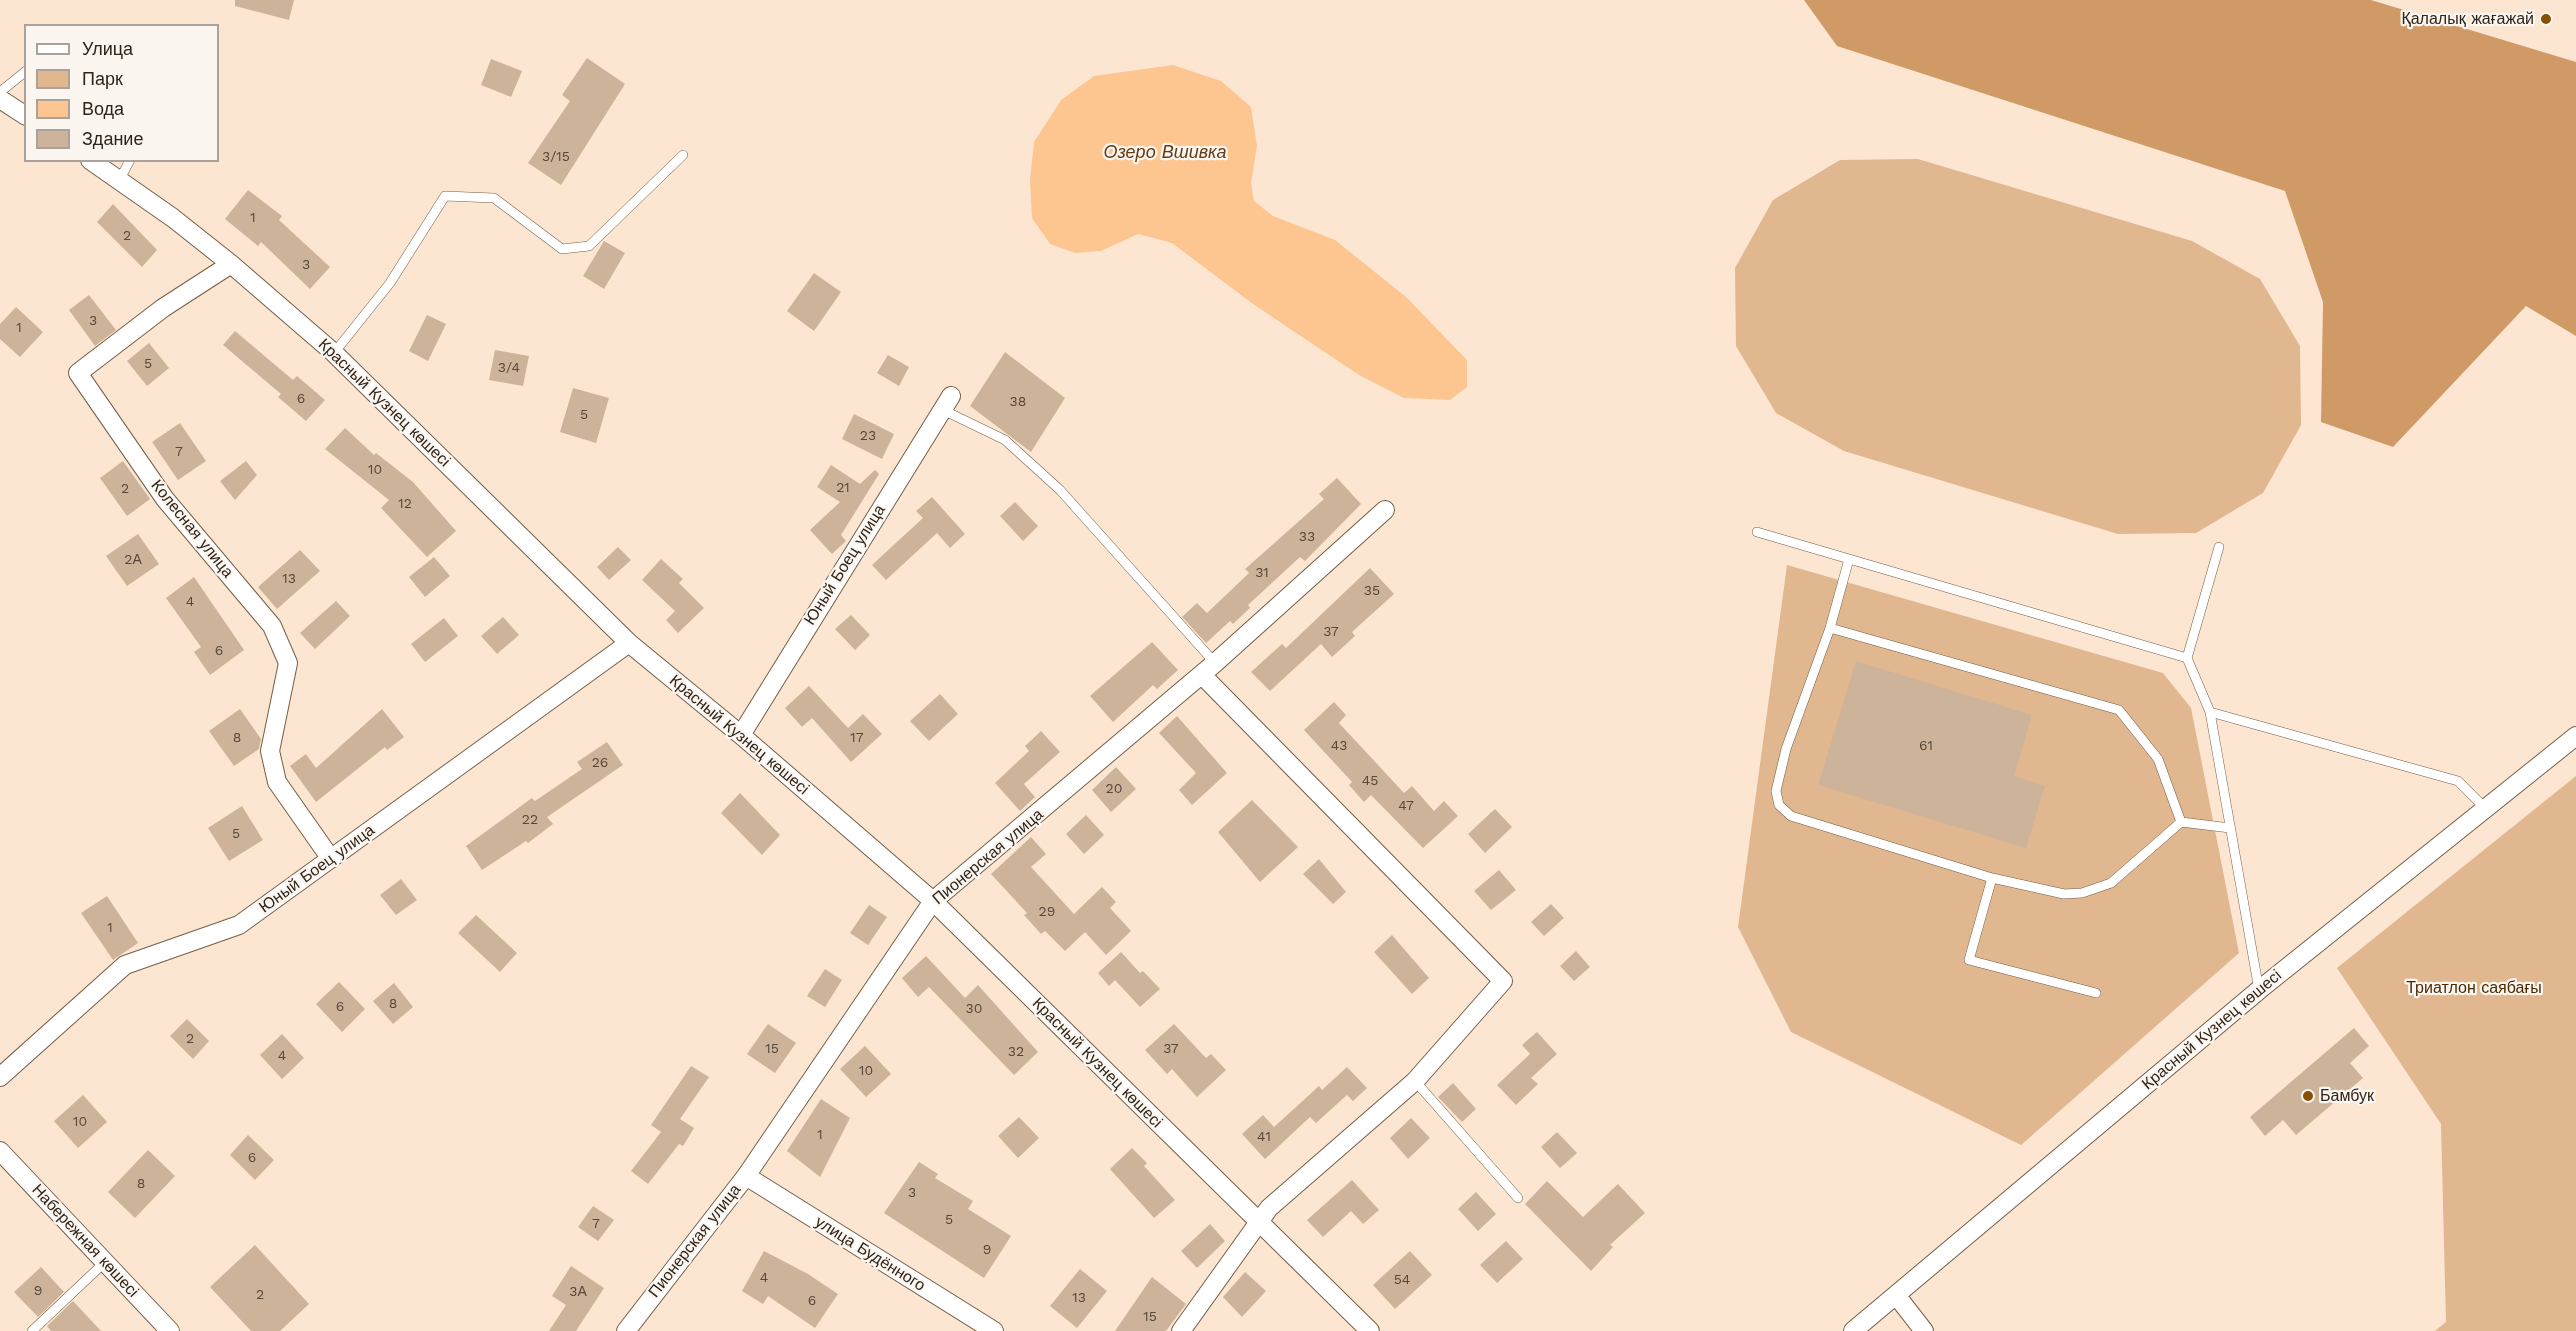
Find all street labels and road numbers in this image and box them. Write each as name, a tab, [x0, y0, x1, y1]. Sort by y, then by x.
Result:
street label: Красный Кузнец көшесі	[314, 335, 454, 471]
street label: Колесная улица	[147, 476, 237, 582]
street label: Юный Боец улица	[800, 501, 890, 629]
street label: Красный Кузнец көшесі	[665, 671, 813, 799]
street label: Пионерская улица	[929, 805, 1047, 909]
street label: Юный Боец улица	[256, 821, 378, 917]
street label: Красный Кузнец көшесі	[2138, 966, 2286, 1094]
street label: Красный Кузнец көшесі	[1028, 994, 1166, 1132]
street label: Набережная көшесі	[28, 1180, 142, 1302]
street label: Пионерская улица	[645, 1181, 745, 1301]
street label: улица Будённого	[811, 1212, 929, 1296]

